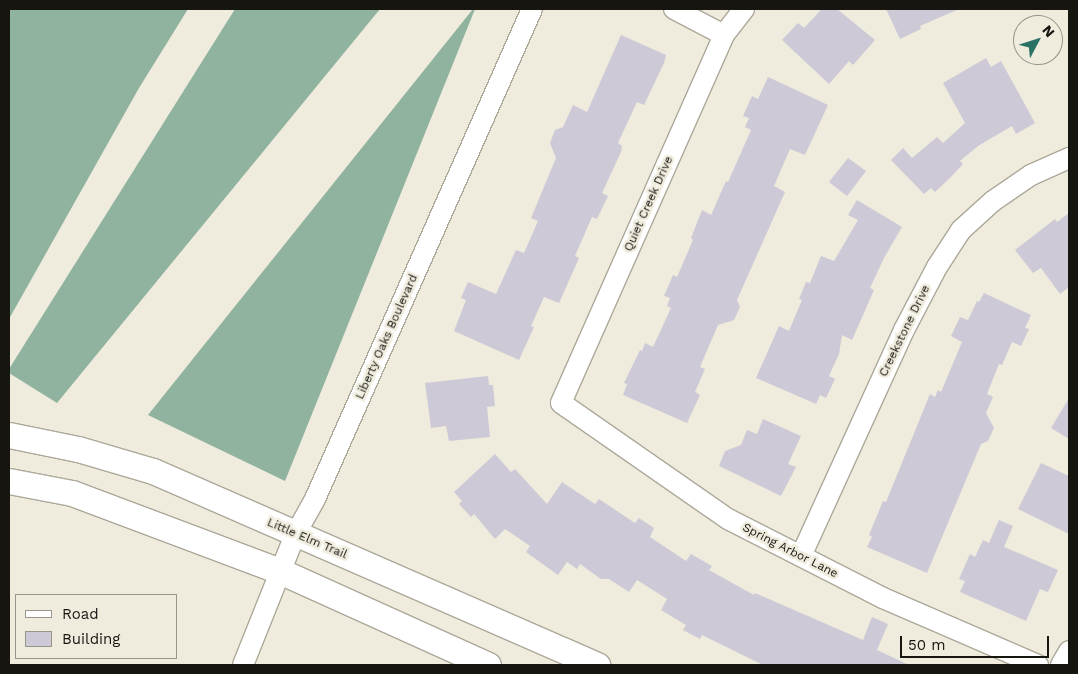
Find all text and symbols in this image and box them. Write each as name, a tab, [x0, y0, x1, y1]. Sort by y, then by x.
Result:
north arrow	[1013, 15, 1063, 65]
text: N	[1039, 22, 1058, 40]
street label: Quiet Creek Drive	[621, 154, 677, 254]
street label: Liberty Oaks Boulevard	[353, 272, 421, 402]
street label: Creekstone Drive	[877, 283, 933, 379]
street label: Little Elm Trail	[265, 516, 349, 562]
street label: Spring Arbor Lane	[740, 521, 840, 581]
legend	[15, 594, 178, 659]
text: Road	[62, 605, 99, 623]
scale bar	[903, 626, 1052, 658]
text: Building	[62, 630, 120, 648]
text: 50 m	[908, 636, 945, 654]

